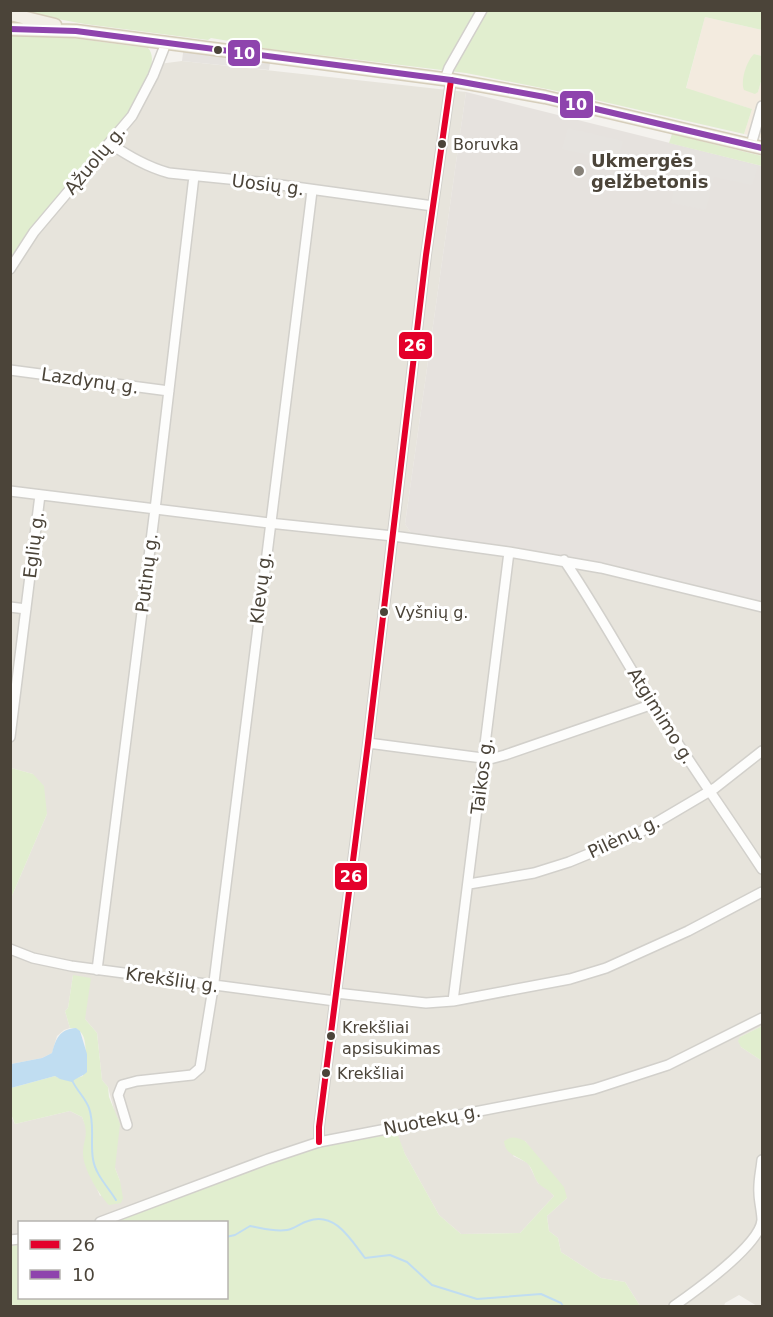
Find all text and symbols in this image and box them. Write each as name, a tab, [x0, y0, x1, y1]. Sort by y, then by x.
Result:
line badge: 10	[227, 39, 261, 67]
unlabelled marker	[212, 44, 224, 56]
text: 10	[233, 44, 255, 63]
line badge: 10	[559, 90, 594, 119]
text: 10	[565, 95, 587, 114]
street label: Ąžuolų g.	[60, 121, 129, 198]
place label: Boruvka	[453, 135, 519, 154]
marker: Boruvka	[436, 138, 448, 150]
place label: Ukmergės gelžbetonis	[591, 150, 709, 192]
marker: Ukmergės gelžbetonis	[572, 164, 586, 178]
street label: Uosių g.	[231, 170, 305, 199]
line badge: 26	[398, 331, 433, 360]
text: 26	[404, 336, 426, 355]
street label: Lazdynų g.	[40, 363, 140, 398]
street label: Eglių g.	[19, 510, 48, 580]
street label: Putinų g.	[131, 532, 162, 614]
street label: Klevų g.	[246, 551, 275, 625]
place label: Vyšnių g.	[395, 603, 468, 622]
marker: Vyšnių g.	[378, 606, 390, 618]
street label: Atgimimo g.	[624, 664, 699, 768]
street label: Taikos g.	[466, 736, 497, 816]
street label: Pilėnų g.	[584, 811, 663, 862]
line badge: 26	[334, 862, 368, 891]
text: 26	[340, 867, 362, 886]
street label: Krekšlių g.	[124, 963, 220, 996]
place label: Krekšliai apsisukimas	[342, 1018, 441, 1058]
marker: Krekšliai apsisukimas	[325, 1030, 337, 1042]
place label: Krekšliai	[337, 1064, 404, 1083]
marker: Krekšliai	[320, 1067, 332, 1079]
street label: Nuotekų g.	[381, 1100, 482, 1139]
legend	[18, 1221, 228, 1299]
text: 26	[72, 1234, 95, 1255]
text: 10	[72, 1264, 95, 1285]

